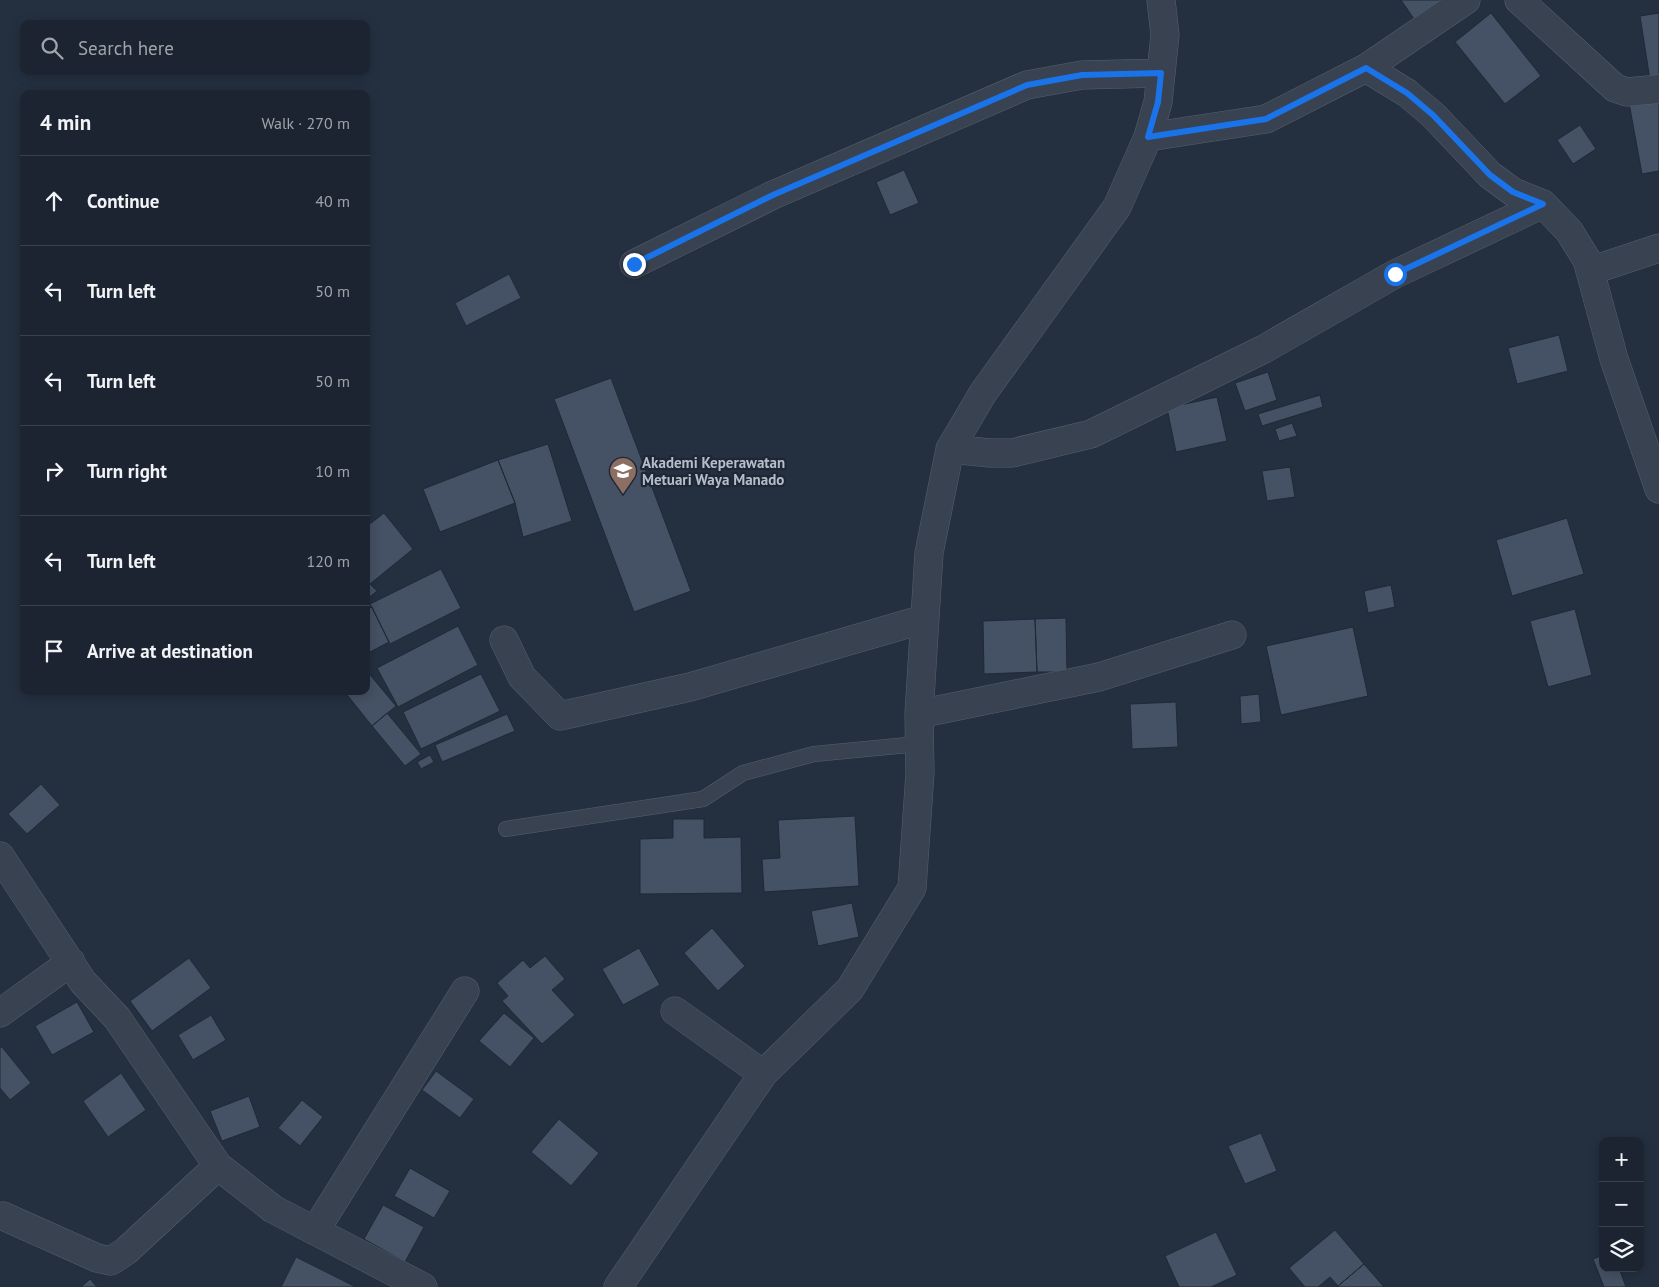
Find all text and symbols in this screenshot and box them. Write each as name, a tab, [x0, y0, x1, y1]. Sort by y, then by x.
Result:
search box	[20, 20, 370, 75]
icon: search	[38, 34, 66, 62]
text: Search here	[78, 36, 174, 60]
text: 4 min	[40, 109, 91, 136]
text: Walk · 270 m	[261, 113, 350, 133]
icon: ahead	[40, 187, 68, 215]
text: Continue	[87, 189, 159, 213]
text: 40 m	[315, 191, 350, 211]
route end	[623, 253, 646, 276]
route start	[1384, 263, 1407, 286]
icon: left	[40, 277, 68, 305]
text: Turn left	[87, 279, 156, 303]
text: 50 m	[315, 281, 350, 301]
icon: left	[40, 367, 68, 395]
text: Turn left	[87, 369, 156, 393]
text: 50 m	[315, 371, 350, 391]
place label: Akademi Keperawatan Metuari Waya Manado	[642, 453, 785, 489]
school or university icon: Akademi Keperawatan Metuari Waya Manado	[608, 456, 638, 495]
icon: right	[40, 457, 68, 485]
text: Turn right	[87, 459, 167, 483]
text: 10 m	[315, 461, 350, 481]
icon: left	[40, 547, 68, 575]
text: Turn left	[87, 549, 156, 573]
text: 120 m	[307, 551, 350, 571]
icon: arrive	[40, 637, 68, 665]
text: Arrive at destination	[87, 639, 253, 663]
map controls	[1599, 1137, 1644, 1272]
button: +	[1599, 1137, 1644, 1182]
button: −	[1599, 1182, 1644, 1227]
button: layers	[1599, 1227, 1644, 1272]

